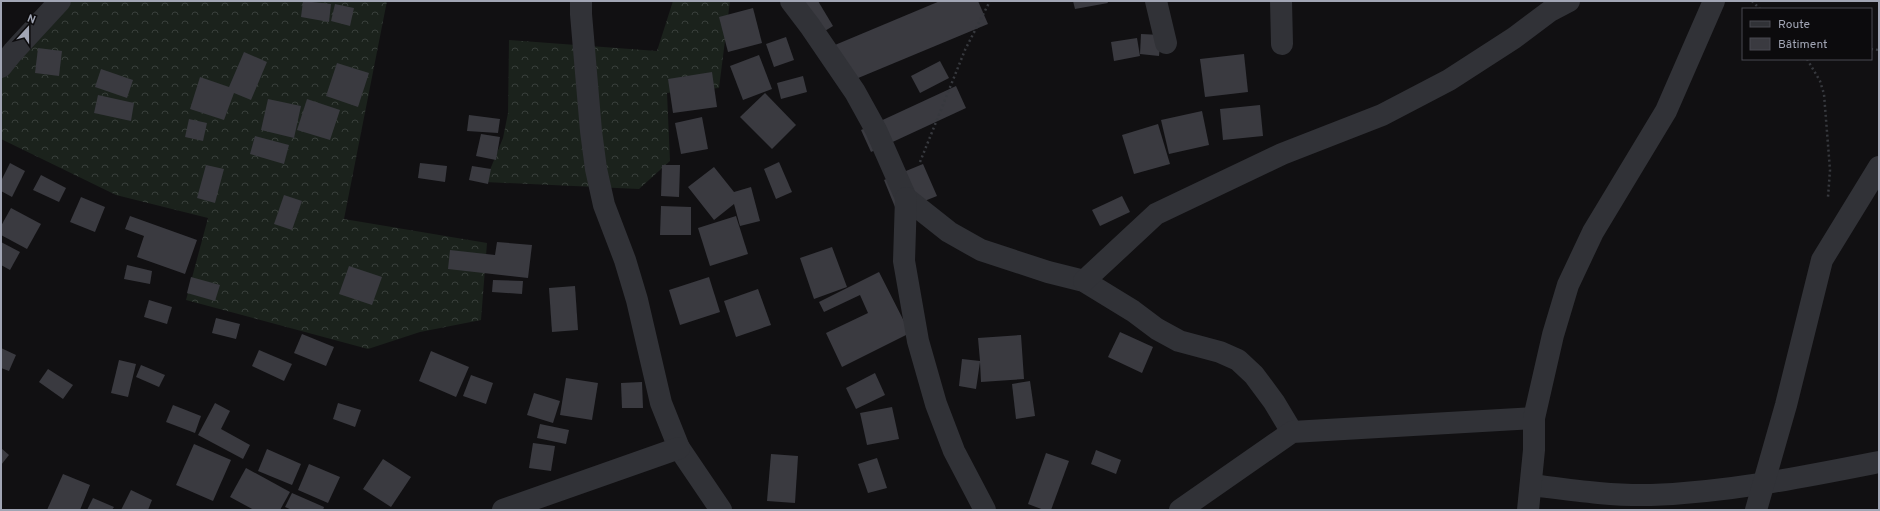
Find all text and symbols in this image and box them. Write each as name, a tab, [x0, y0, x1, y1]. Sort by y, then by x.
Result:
north arrow	[8, 8, 48, 48]
legend	[1742, 8, 1872, 60]
text: N	[25, 12, 37, 28]
text: Route	[1778, 17, 1810, 33]
text: Bâtiment	[1778, 37, 1828, 53]

